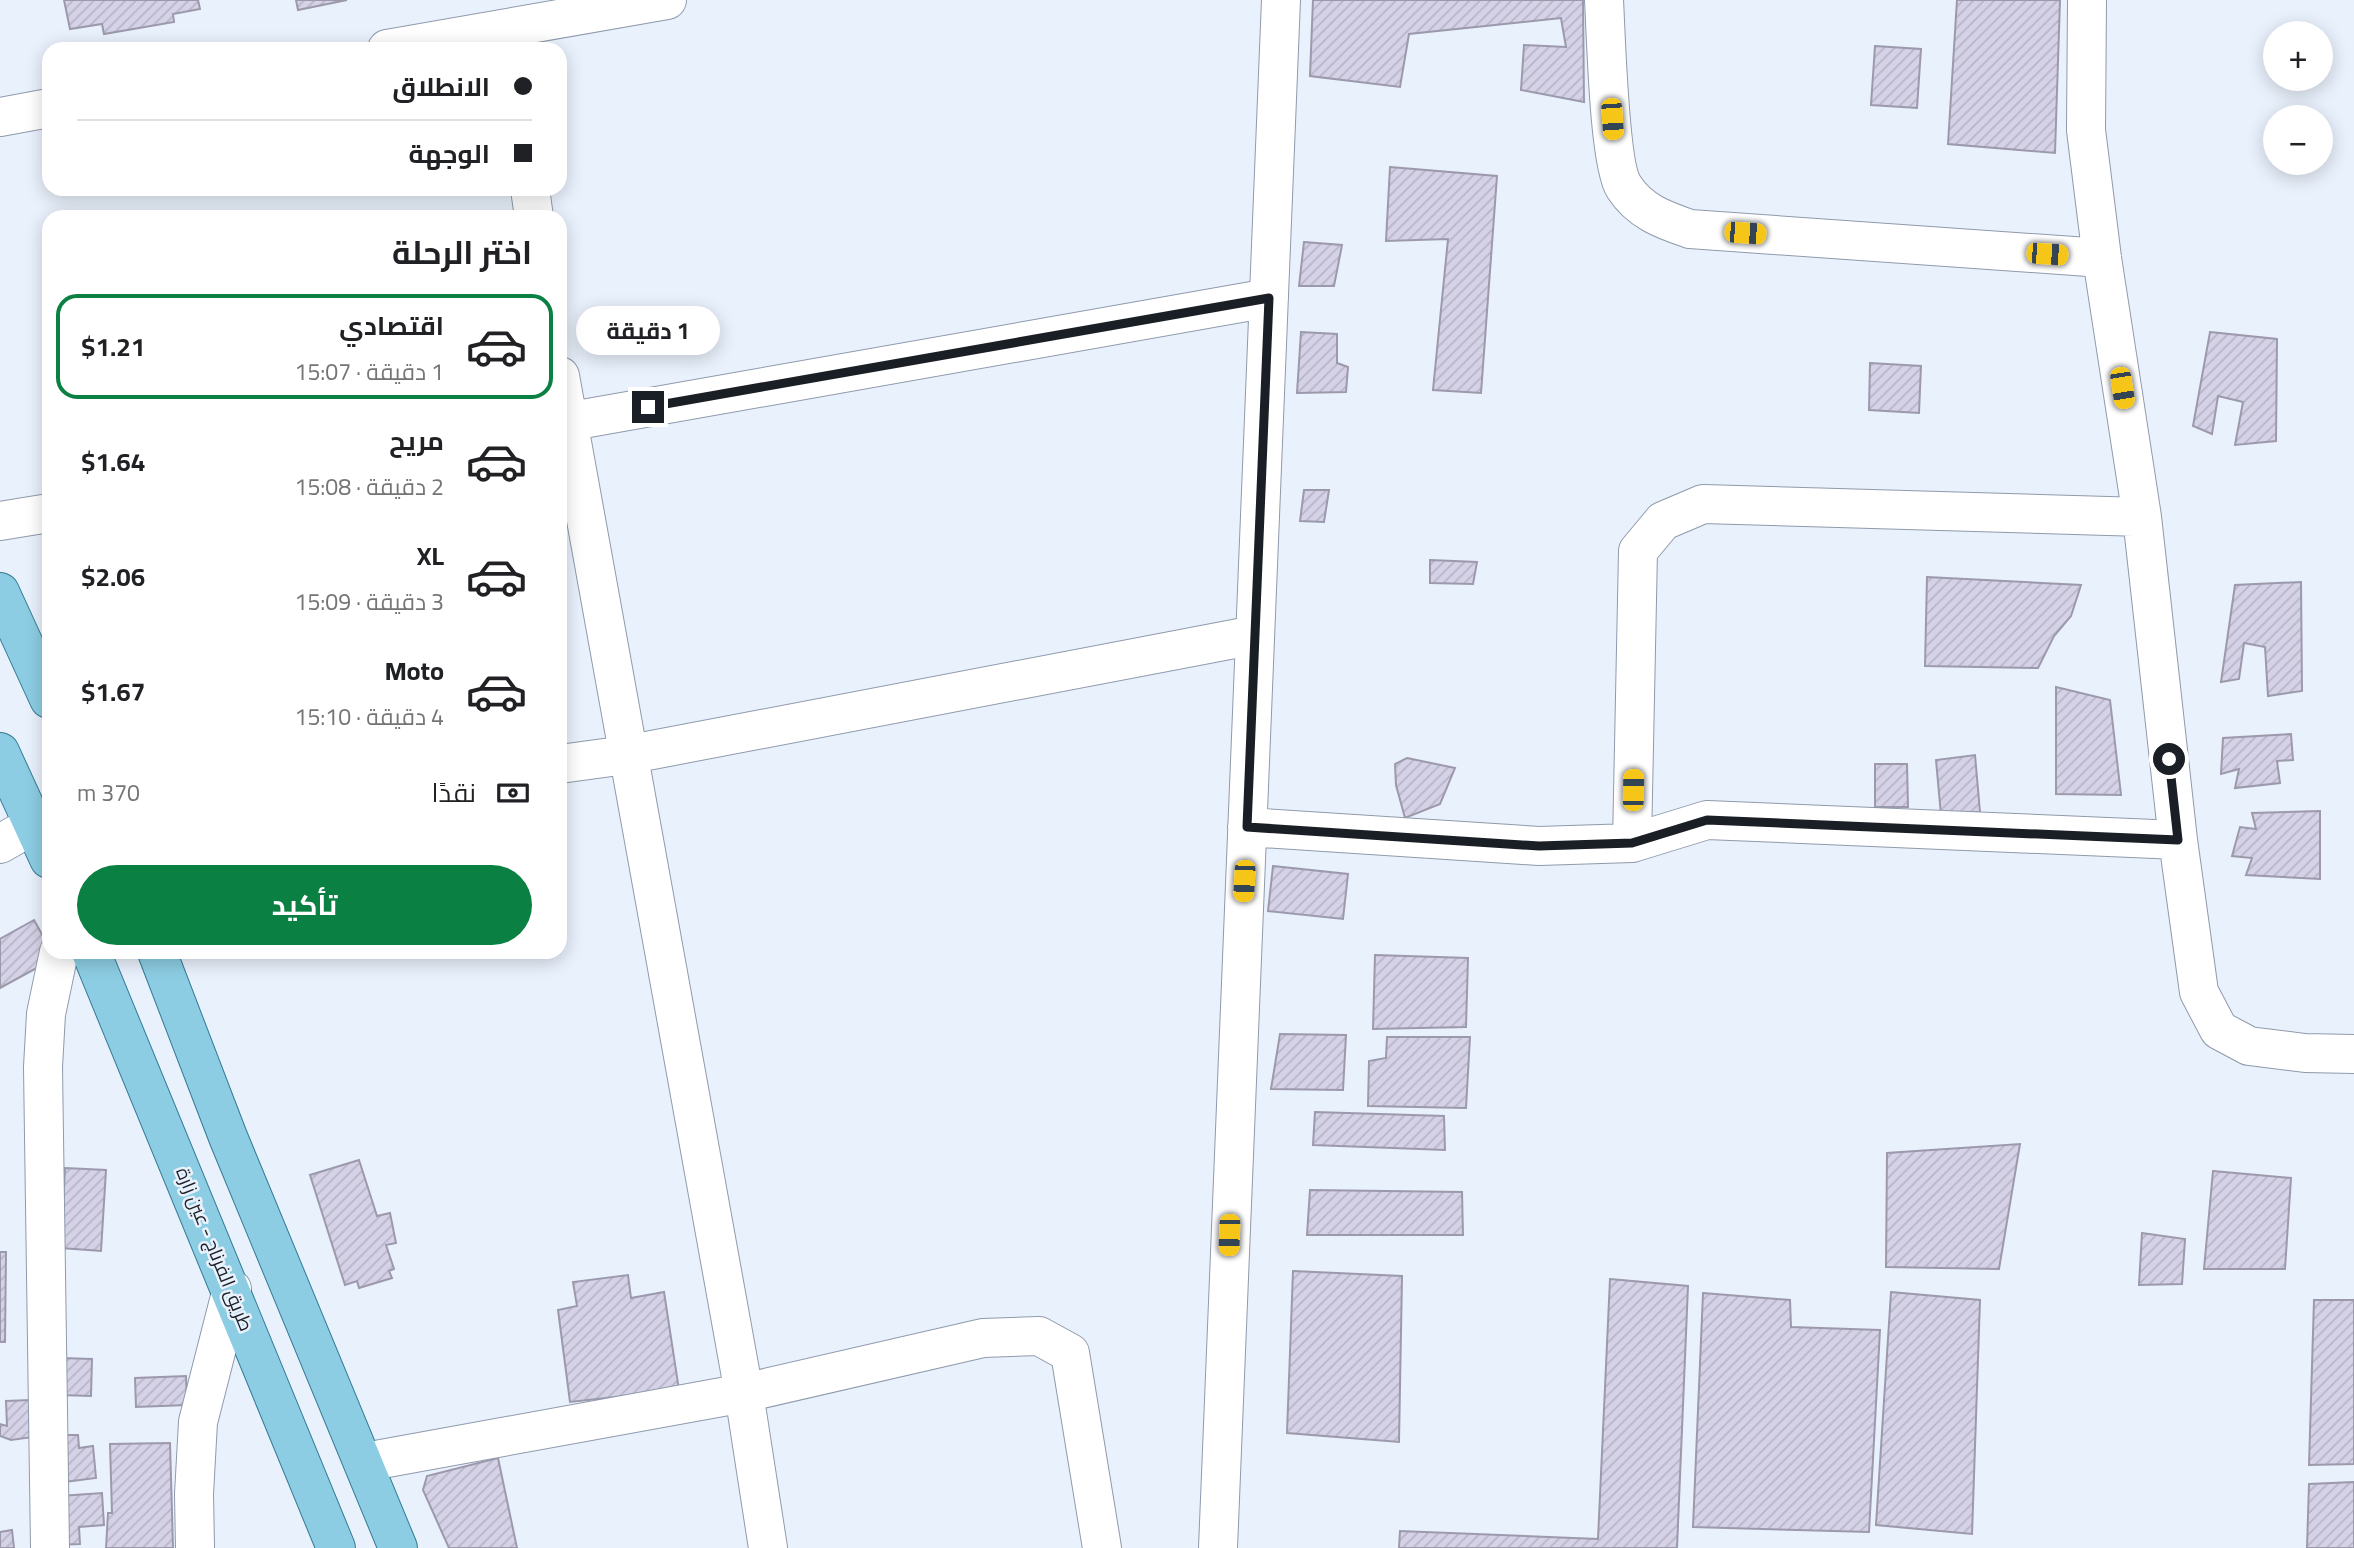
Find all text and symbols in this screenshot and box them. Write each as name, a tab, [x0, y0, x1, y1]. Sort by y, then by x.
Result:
map controls	[2263, 21, 2333, 175]
button: +	[2263, 21, 2333, 91]
text: الانطلاق	[392, 62, 490, 111]
car	[1601, 97, 1624, 141]
button: −	[2263, 105, 2333, 175]
text: الوجهة	[409, 129, 490, 178]
car	[1724, 221, 1767, 245]
text: اختر الرحلة	[392, 222, 532, 282]
car	[2026, 242, 2069, 266]
text: اقتصادي	[339, 301, 444, 350]
callout: 1 دقيقة	[576, 306, 720, 354]
text: 1 دقيقة	[607, 309, 689, 352]
icon: car	[465, 315, 528, 378]
text: $1.21	[81, 322, 145, 371]
text: 1 دقيقة · 15:07	[295, 350, 444, 393]
car	[2109, 366, 2136, 410]
route end	[632, 391, 664, 423]
text: مريح	[389, 416, 444, 465]
icon: car	[465, 430, 528, 493]
text: $1.64	[81, 437, 145, 486]
text: 2 دقيقة · 15:08	[295, 465, 444, 508]
text: XL	[417, 531, 444, 580]
icon: car	[465, 545, 528, 608]
text: $2.06	[81, 552, 145, 601]
text: 3 دقيقة · 15:09	[295, 580, 444, 623]
text: Moto	[385, 646, 444, 695]
icon: car	[465, 660, 528, 723]
text: $1.67	[81, 667, 145, 716]
text: 4 دقيقة · 15:10	[295, 695, 444, 738]
route start	[2153, 743, 2185, 775]
text: نقدًا	[432, 768, 476, 817]
car	[1623, 769, 1644, 811]
text: 370 m	[77, 771, 140, 814]
icon: cash	[494, 774, 532, 812]
car	[1233, 859, 1256, 903]
button: تأكيد	[77, 865, 532, 945]
street label: طريق الفرناج - عين زارة	[166, 1161, 264, 1337]
car	[1218, 1214, 1241, 1256]

